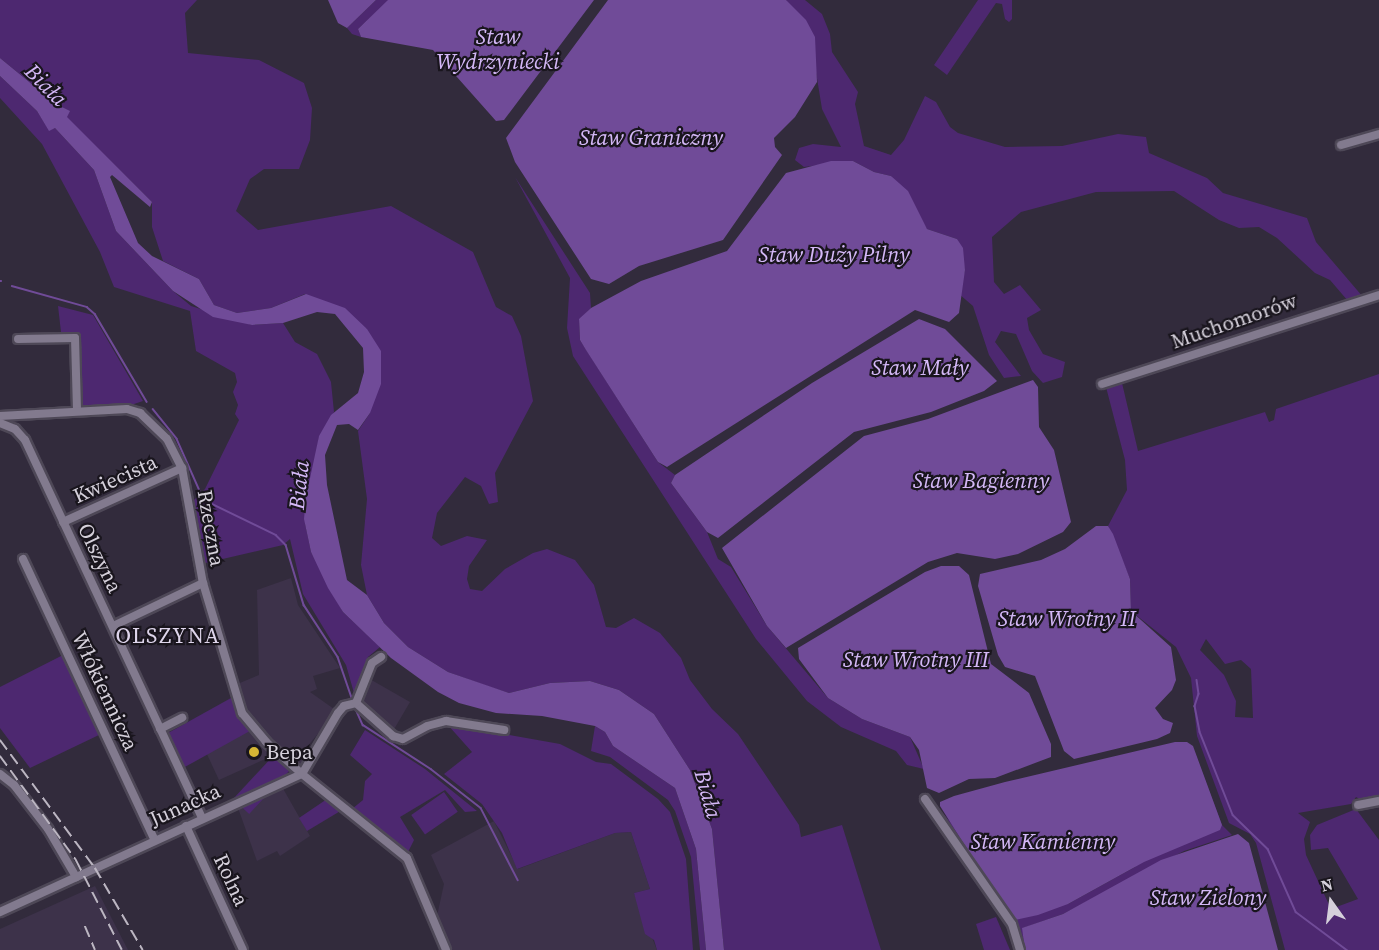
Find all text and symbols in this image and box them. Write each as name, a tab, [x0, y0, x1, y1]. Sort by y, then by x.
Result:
water label: Staw Wydrzyniecki	[436, 23, 560, 74]
water label: Biała	[19, 58, 73, 112]
water label: Staw Graniczny	[579, 125, 723, 151]
water label: Staw Duży Pilny	[758, 242, 910, 268]
street label: Muchomorów	[1168, 288, 1300, 354]
water label: Staw Mały	[871, 355, 969, 381]
street label: Kwiecista	[69, 449, 161, 509]
water label: Biała	[283, 459, 315, 511]
water label: Staw Bagienny	[913, 468, 1049, 494]
street label: Rzeczna	[192, 488, 230, 568]
street label: Olszyna	[72, 519, 128, 597]
water label: Staw Wrotny II	[998, 606, 1136, 632]
district label: OLSZYNA	[115, 623, 221, 649]
street label: Włókiennicza	[66, 627, 144, 755]
water label: Staw Wrotny III	[843, 647, 989, 673]
place label: Bepa	[266, 739, 313, 765]
marker: Bepa	[247, 745, 261, 759]
water label: Biała	[689, 767, 727, 821]
street label: Junacka	[146, 778, 224, 832]
water label: Staw Kamienny	[971, 829, 1115, 855]
street label: Rolna	[208, 850, 254, 910]
north arrow	[1301, 872, 1361, 932]
text: N	[1318, 872, 1335, 897]
water label: Staw Zielony	[1150, 885, 1266, 911]

